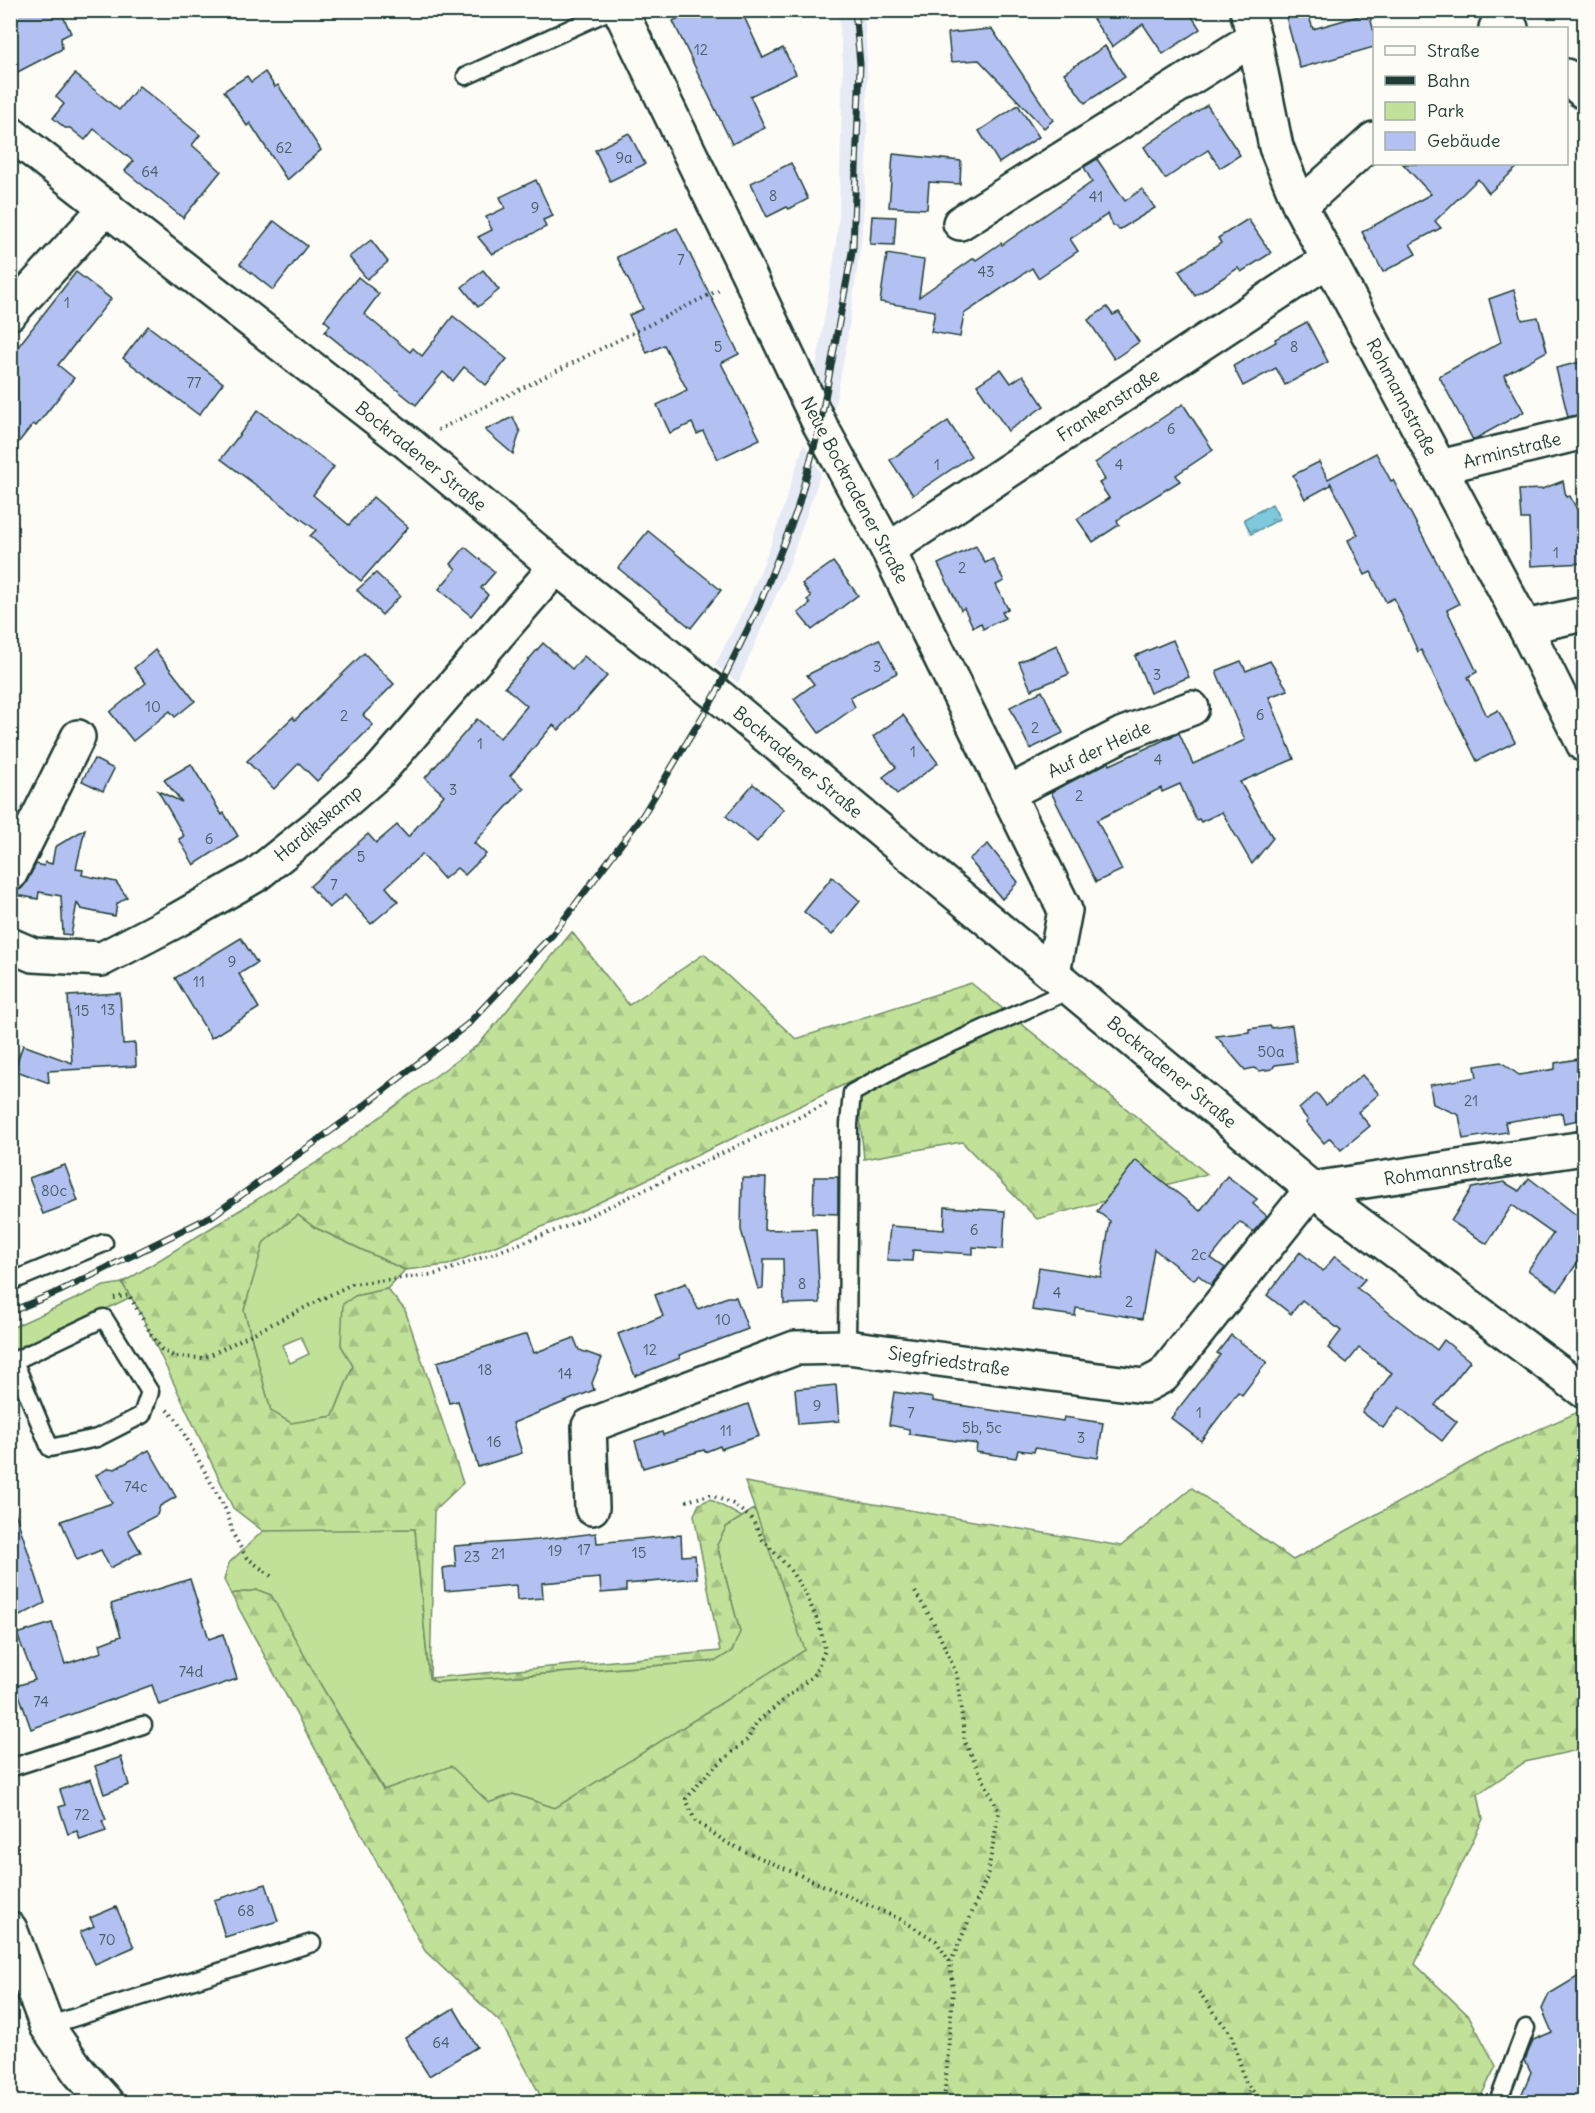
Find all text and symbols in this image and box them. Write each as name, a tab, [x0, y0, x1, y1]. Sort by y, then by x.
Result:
legend	[1373, 27, 1568, 165]
text: Straße	[1427, 39, 1480, 62]
house number: 12	[694, 40, 708, 59]
text: Bahn	[1427, 69, 1470, 92]
text: Park	[1427, 99, 1464, 122]
text: Gebäude	[1427, 129, 1500, 152]
house number: 62	[276, 138, 292, 157]
house number: 9a	[615, 148, 633, 167]
house number: 64	[141, 162, 159, 181]
house number: 8	[769, 186, 777, 205]
house number: 41	[1089, 187, 1103, 206]
house number: 9	[531, 198, 539, 217]
house number: 7	[677, 250, 685, 269]
house number: 43	[977, 262, 995, 281]
house number: 1	[64, 293, 70, 312]
street label: Rohmannstraße	[1361, 334, 1443, 460]
house number: 5	[714, 337, 722, 356]
house number: 8	[1290, 337, 1298, 356]
street label: Frankenstraße	[1052, 363, 1164, 447]
house number: 77	[187, 373, 201, 392]
street label: Neue Bockradener Straße	[796, 392, 914, 588]
street label: Bockradener Straße	[351, 396, 491, 516]
house number: 6	[1167, 419, 1175, 438]
street label: Arminstraße	[1461, 427, 1563, 473]
house number: 1	[934, 455, 940, 474]
house number: 4	[1115, 455, 1124, 474]
house number: 1	[1553, 543, 1559, 562]
house number: 2	[958, 558, 966, 577]
house number: 3	[873, 657, 881, 676]
house number: 3	[1153, 665, 1161, 684]
house number: 10	[145, 697, 161, 716]
street label: Bockradener Straße	[728, 701, 868, 823]
house number: 6	[1256, 705, 1264, 724]
house number: 2	[340, 706, 348, 725]
street label: Auf der Heide	[1044, 715, 1154, 783]
house number: 2	[1031, 718, 1039, 737]
house number: 1	[477, 734, 483, 753]
house number: 1	[910, 742, 916, 761]
house number: 4	[1154, 750, 1163, 769]
street label: Hardikskamp	[269, 780, 367, 866]
house number: 3	[449, 780, 457, 799]
house number: 2	[1075, 786, 1083, 805]
house number: 6	[205, 829, 213, 848]
house number: 5	[357, 847, 365, 866]
house number: 7	[330, 875, 338, 894]
house number: 9	[228, 952, 236, 971]
house number: 11	[193, 972, 205, 991]
house number: 13	[101, 1000, 115, 1019]
house number: 15	[75, 1001, 89, 1020]
street label: Bockradener Straße	[1102, 1011, 1242, 1133]
house number: 50a	[1257, 1042, 1285, 1061]
house number: 21	[1464, 1091, 1478, 1110]
street label: Rohmannstraße	[1382, 1147, 1514, 1191]
house number: 80c	[41, 1181, 67, 1200]
house number: 6	[970, 1220, 978, 1239]
house number: 2c	[1191, 1245, 1207, 1264]
house number: 8	[798, 1274, 806, 1293]
house number: 4	[1053, 1283, 1062, 1302]
house number: 2	[1125, 1292, 1133, 1311]
house number: 10	[715, 1310, 731, 1329]
house number: 12	[643, 1340, 657, 1359]
street label: Siegfriedstraße	[887, 1341, 1011, 1381]
house number: 18	[478, 1360, 492, 1379]
house number: 14	[558, 1364, 573, 1383]
house number: 9	[813, 1396, 821, 1415]
house number: 7	[907, 1403, 915, 1422]
house number: 1	[1196, 1403, 1202, 1422]
house number: 5b, 5c	[962, 1418, 1002, 1437]
house number: 11	[720, 1421, 732, 1440]
house number: 3	[1077, 1428, 1085, 1447]
house number: 16	[487, 1432, 501, 1451]
house number: 74c	[124, 1477, 148, 1496]
house number: 17	[577, 1540, 591, 1559]
house number: 19	[548, 1541, 562, 1560]
house number: 15	[632, 1543, 646, 1562]
house number: 21	[491, 1544, 505, 1563]
house number: 23	[464, 1547, 480, 1566]
house number: 74d	[179, 1662, 203, 1681]
house number: 74	[33, 1692, 49, 1711]
house number: 72	[74, 1805, 90, 1824]
house number: 68	[237, 1901, 255, 1920]
house number: 70	[98, 1930, 116, 1949]
house number: 64	[432, 2033, 450, 2052]

